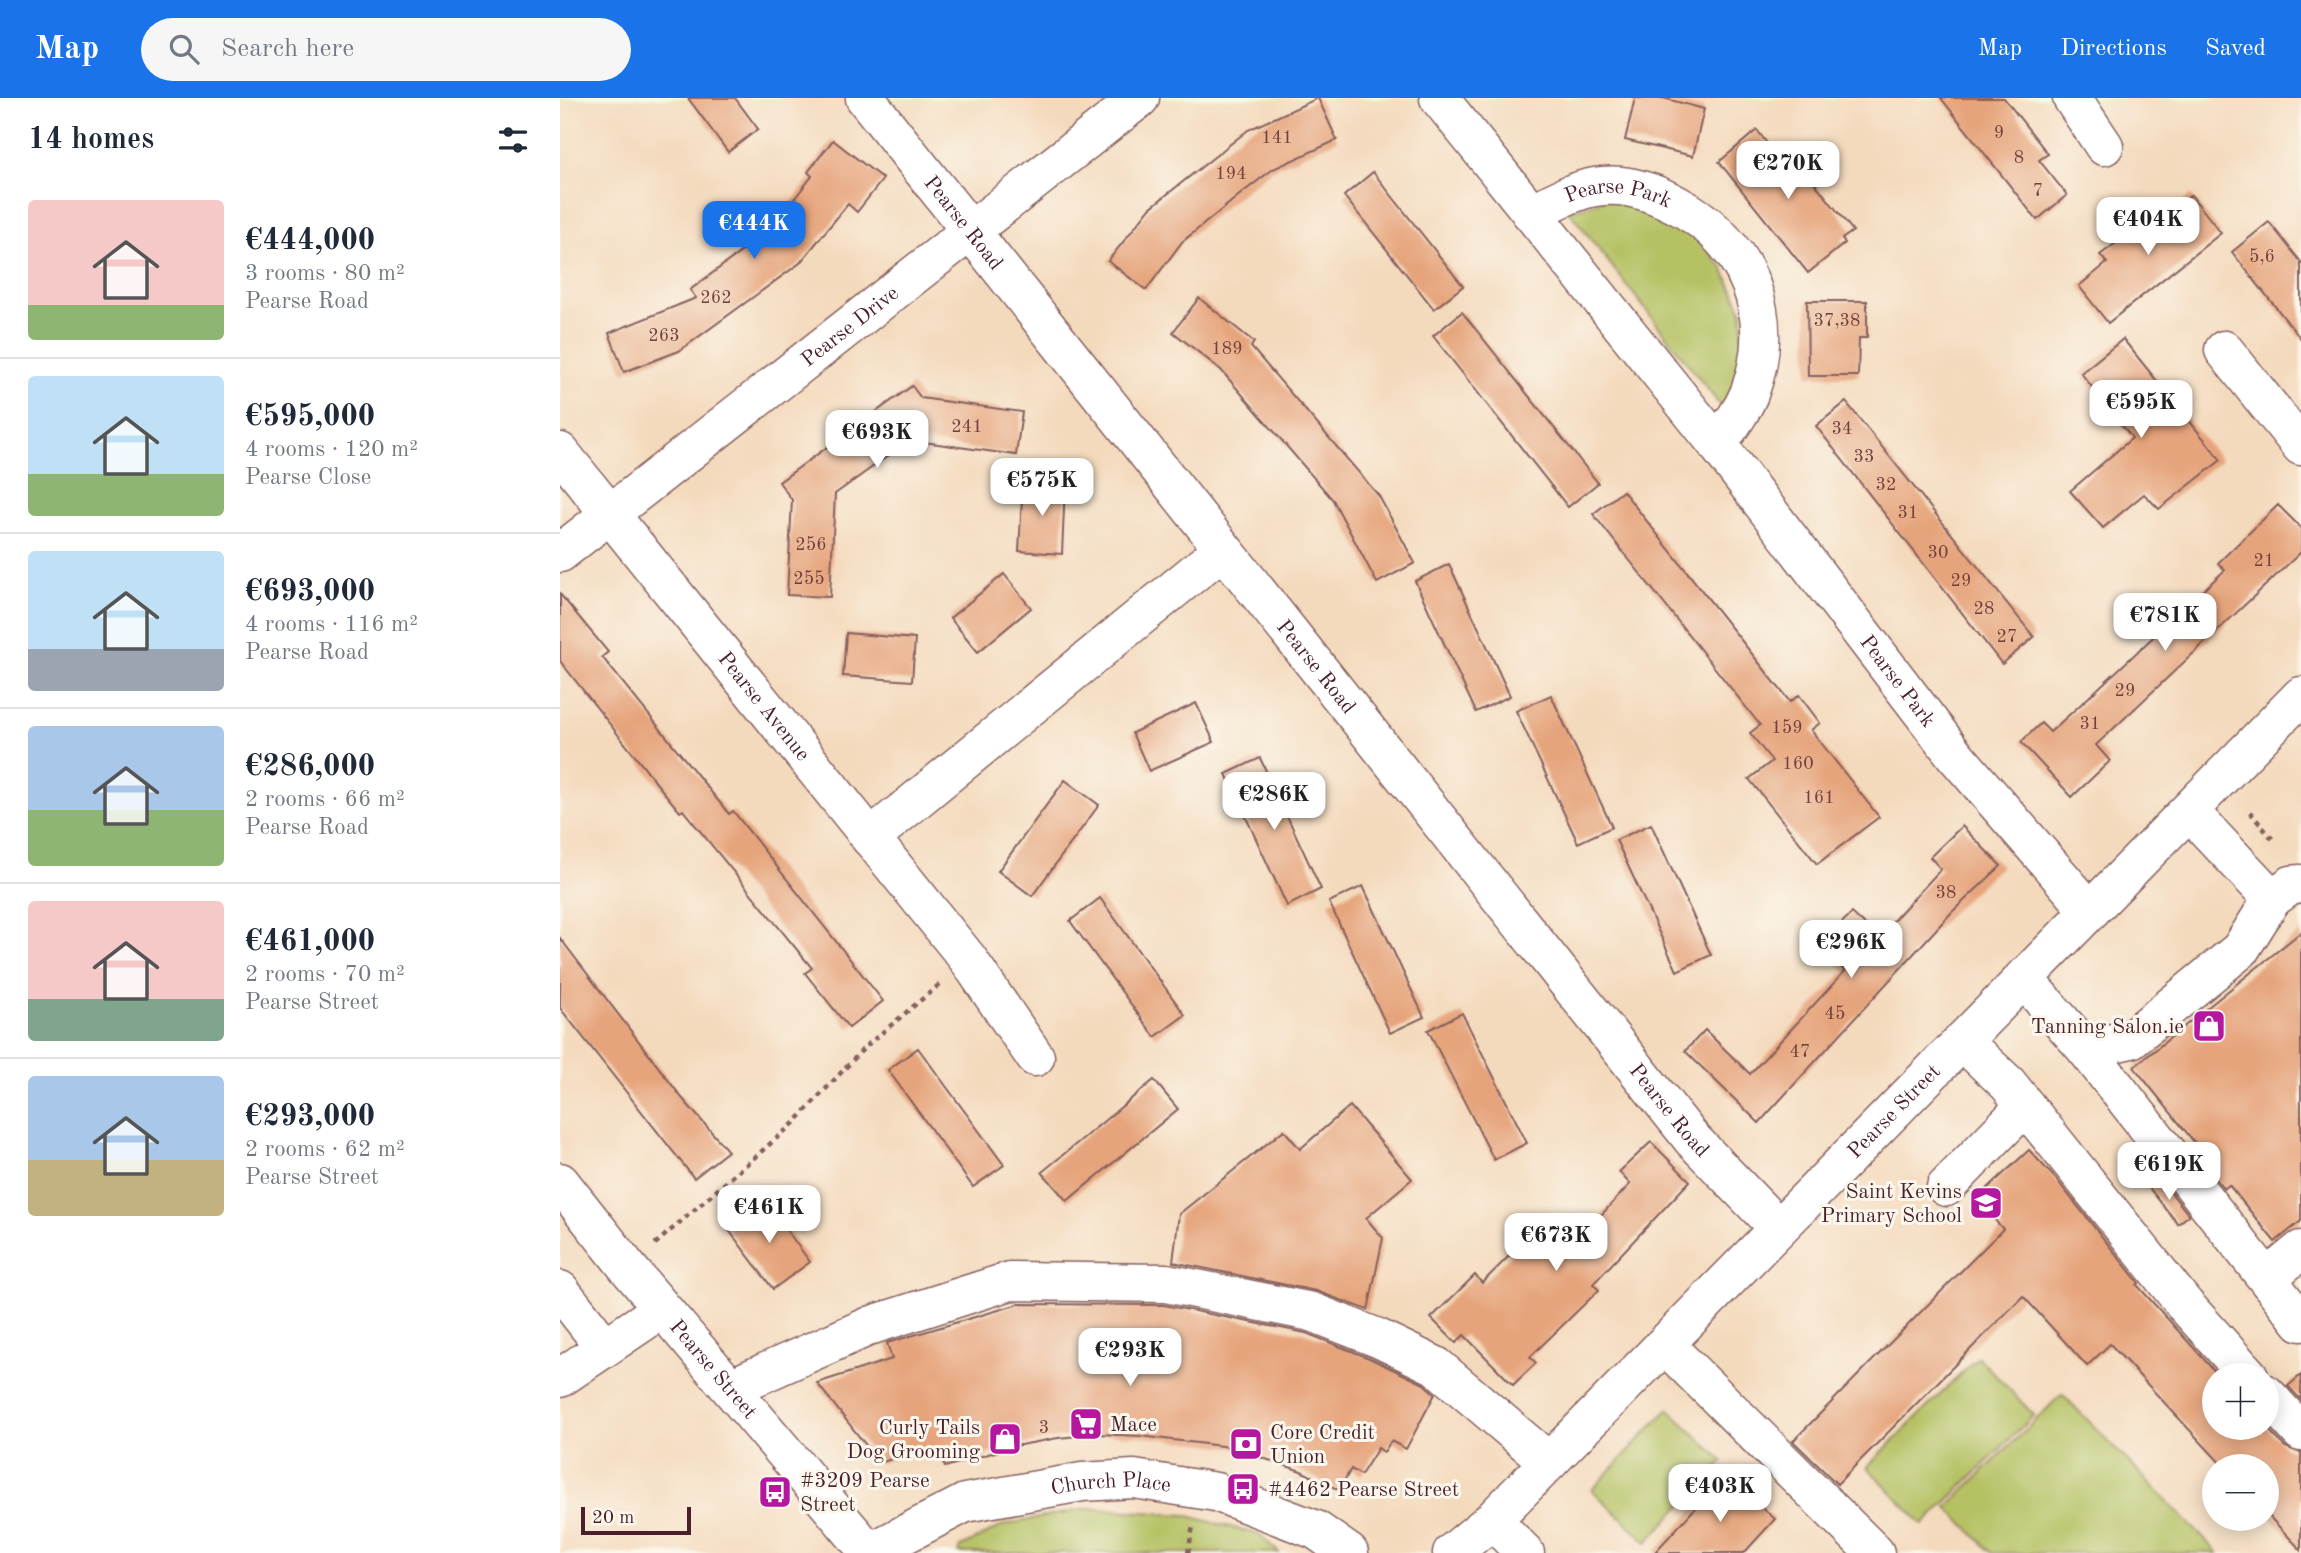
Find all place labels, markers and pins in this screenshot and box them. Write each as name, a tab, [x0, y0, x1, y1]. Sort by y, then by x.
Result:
pin: €270K	[1739, 141, 1837, 201]
pin: €404K	[2099, 198, 2197, 257]
pin: €444K	[705, 202, 803, 261]
pin: €595K	[2092, 380, 2190, 440]
pin: €693K	[828, 410, 926, 470]
pin: €575K	[993, 458, 1091, 518]
pin: €781K	[2116, 594, 2214, 653]
pin: €286K	[1225, 772, 1323, 832]
pin: €296K	[1802, 920, 1900, 980]
shop icon: Tanning Salon.ie	[2190, 1007, 2228, 1045]
place label: Tanning Salon.ie	[2031, 1017, 2184, 1038]
pin: €619K	[2120, 1142, 2218, 1202]
place label: Saint Kevins Primary School	[1821, 1182, 1962, 1227]
school or university icon: Saint Kevins Primary School	[1967, 1184, 2005, 1222]
pin: €461K	[720, 1186, 818, 1245]
pin: €673K	[1507, 1214, 1605, 1273]
pin: €293K	[1081, 1328, 1179, 1388]
supermarket icon: Mace	[1067, 1405, 1105, 1443]
place label: Mace	[1110, 1415, 1157, 1436]
place label: Curly Tails Dog Grooming	[846, 1418, 981, 1463]
shop icon: Curly Tails Dog Grooming	[986, 1420, 1024, 1458]
place label: Core Credit Union	[1270, 1423, 1375, 1468]
bank icon: Core Credit Union	[1227, 1425, 1265, 1463]
pin: €403K	[1671, 1464, 1769, 1524]
bus stop icon: #4462 Pearse Street	[1224, 1470, 1262, 1508]
place label: #3209 Pearse Street	[800, 1471, 930, 1516]
bus stop icon: #3209 Pearse Street	[756, 1473, 794, 1511]
place label: #4462 Pearse Street	[1268, 1480, 1459, 1501]

